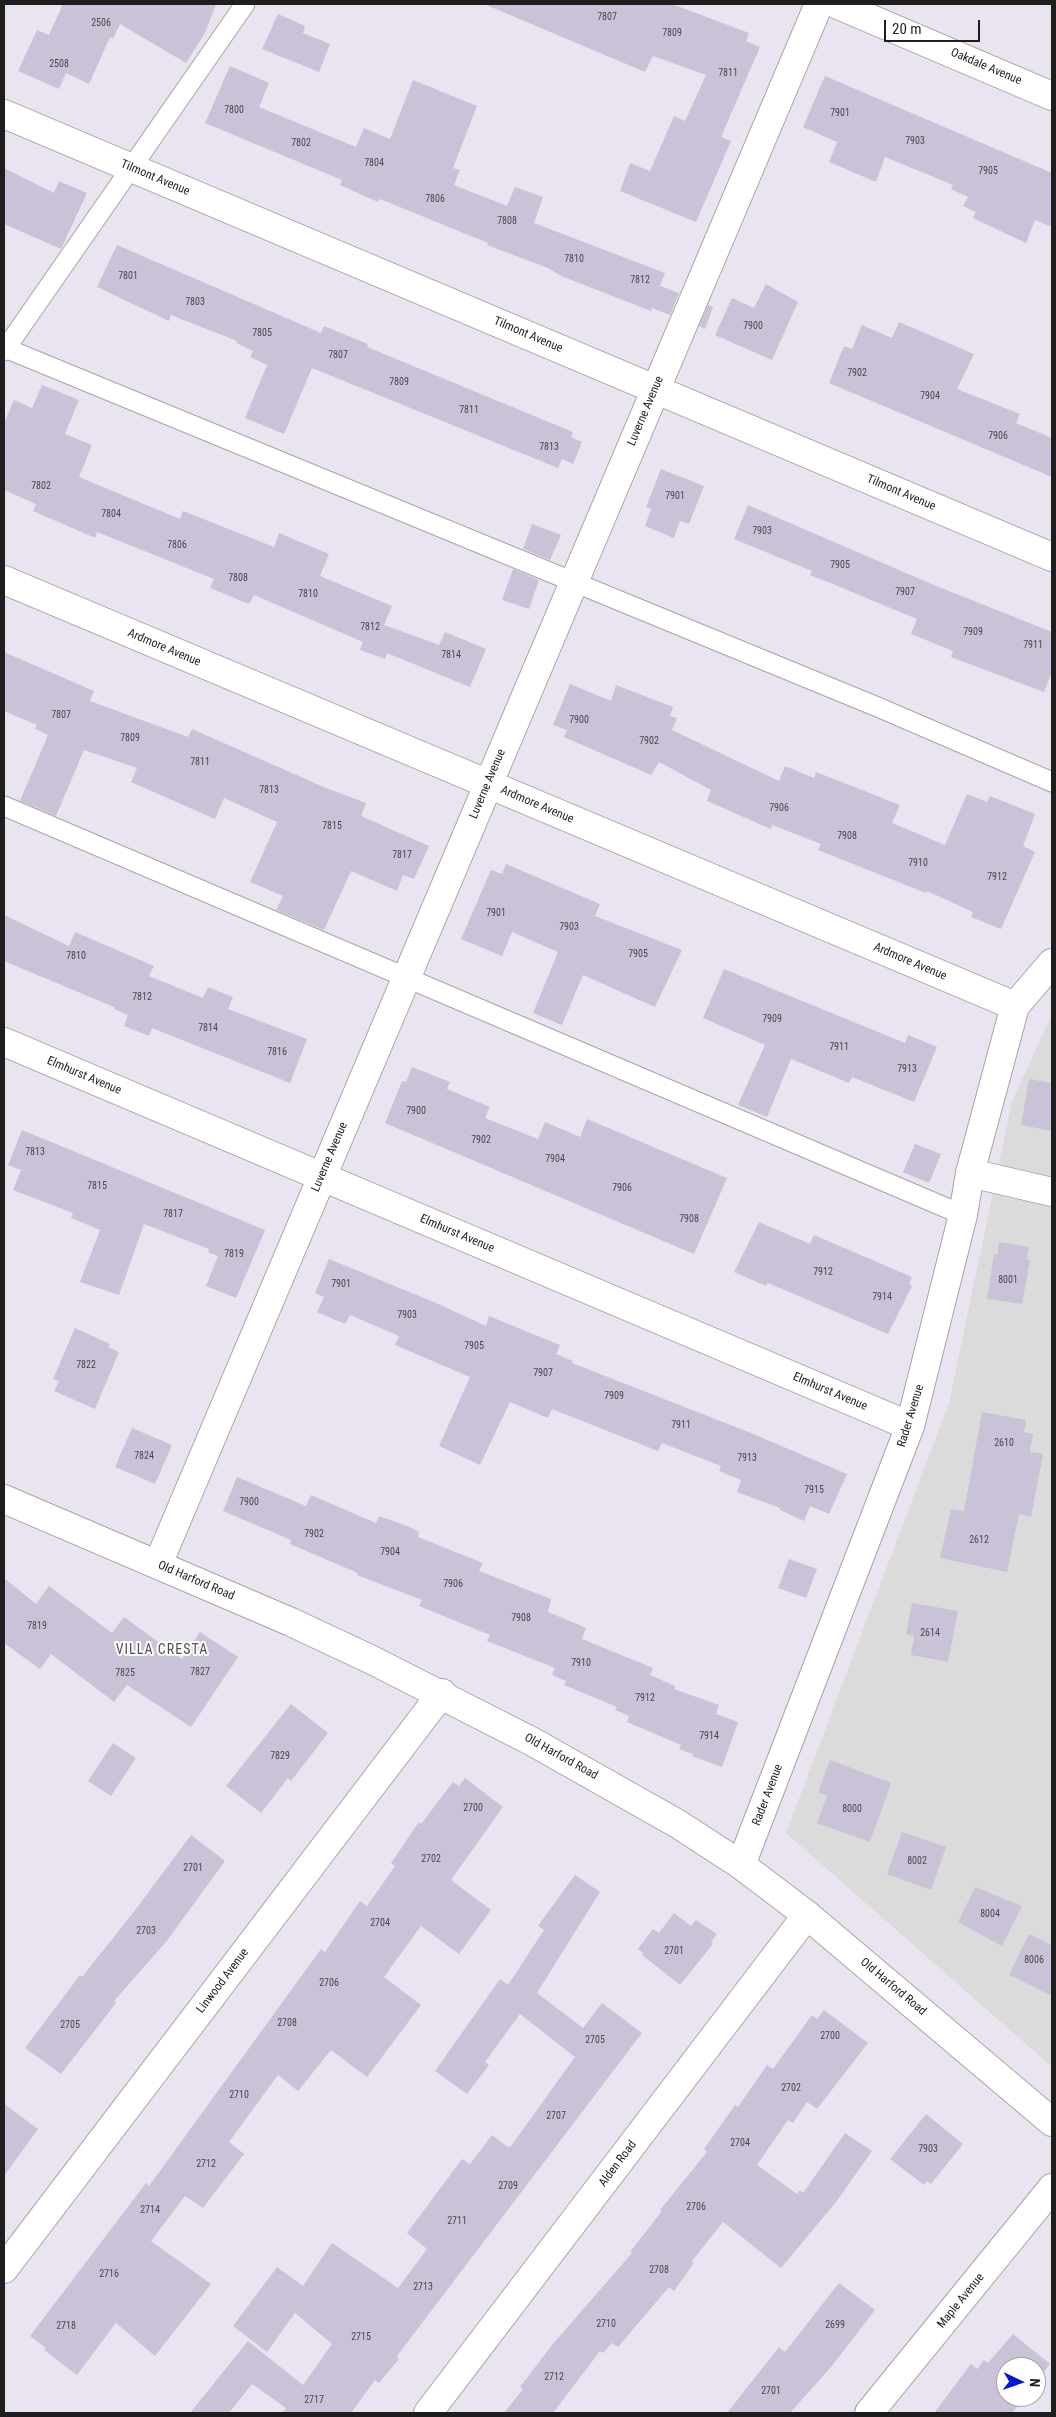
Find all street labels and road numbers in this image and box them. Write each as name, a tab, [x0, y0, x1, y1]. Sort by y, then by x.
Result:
street label: Oakdale Avenue	[948, 46, 1024, 88]
street label: Tilmont Avenue	[118, 157, 192, 199]
street label: Tilmont Avenue	[491, 314, 565, 356]
street label: Luverne Avenue	[625, 374, 667, 448]
street label: Tilmont Avenue	[864, 472, 938, 514]
street label: Ardmore Avenue	[125, 626, 203, 670]
street label: Luverne Avenue	[467, 747, 509, 821]
street label: Ardmore Avenue	[498, 783, 576, 827]
street label: Ardmore Avenue	[871, 940, 949, 984]
street label: Elmhurst Avenue	[45, 1054, 123, 1098]
street label: Luverne Avenue	[309, 1120, 351, 1194]
street label: Elmhurst Avenue	[418, 1212, 496, 1256]
street label: Elmhurst Avenue	[791, 1370, 869, 1414]
street label: Rader Avenue	[895, 1383, 927, 1449]
street label: Old Harford Road	[156, 1558, 236, 1604]
street label: Old Harford Road	[522, 1731, 600, 1783]
street label: Rader Avenue	[750, 1762, 786, 1828]
street label: Linwood Avenue	[194, 1946, 252, 2016]
street label: Old Harford Road	[857, 1955, 929, 2019]
street label: Alden Road	[596, 2138, 640, 2190]
street label: Maple Avenue	[935, 2271, 987, 2331]

